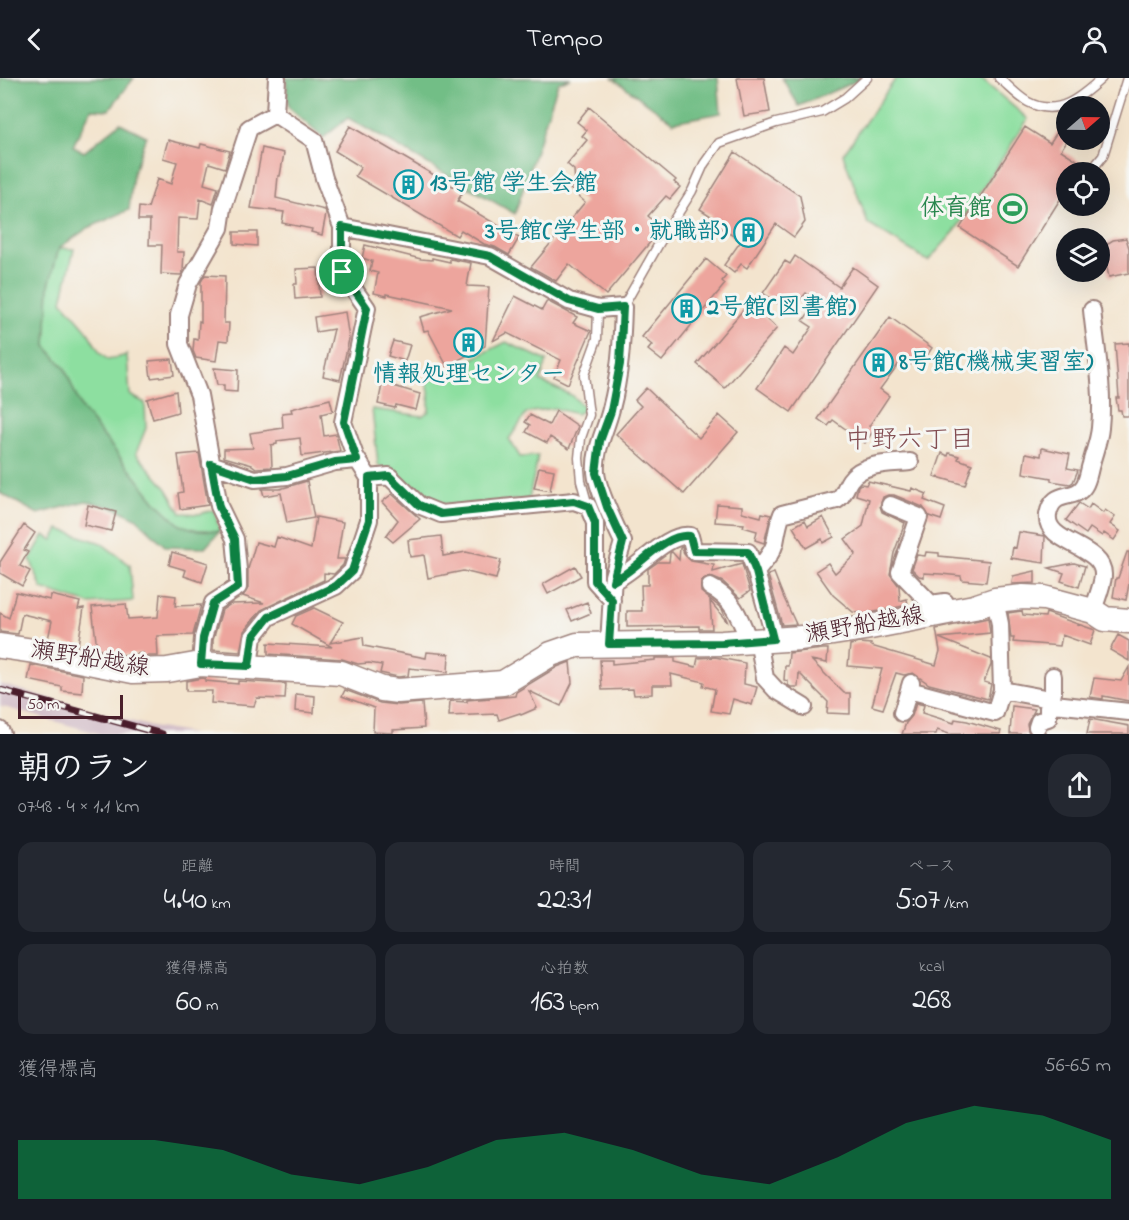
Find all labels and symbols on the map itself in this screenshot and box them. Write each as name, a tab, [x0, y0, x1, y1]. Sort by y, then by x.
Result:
north arrow	[1056, 96, 1110, 150]
place label: 13号館 学生会館	[430, 167, 598, 202]
building icon: 13号館 学生会館	[393, 168, 425, 200]
place label: 体育館	[920, 192, 992, 227]
sports icon: 体育館	[997, 193, 1029, 225]
place label: 3号館(学生部・就職部)	[484, 215, 728, 250]
building icon: 3号館(学生部・就職部)	[733, 216, 765, 248]
pin	[316, 246, 367, 297]
place label: 2号館(図書館)	[706, 291, 856, 326]
building icon: 2号館(図書館)	[670, 292, 702, 324]
building icon: 情報処理センター	[453, 326, 485, 358]
place label: 8号館(機械実習室)	[898, 346, 1093, 381]
building icon: 8号館(機械実習室)	[862, 347, 894, 379]
place label: 情報処理センター	[373, 358, 565, 393]
district label: 中野六丁目	[845, 422, 975, 460]
street label: 瀬野船越線	[803, 598, 927, 654]
street label: 瀬野船越線	[28, 633, 152, 687]
scale bar	[18, 692, 123, 720]

